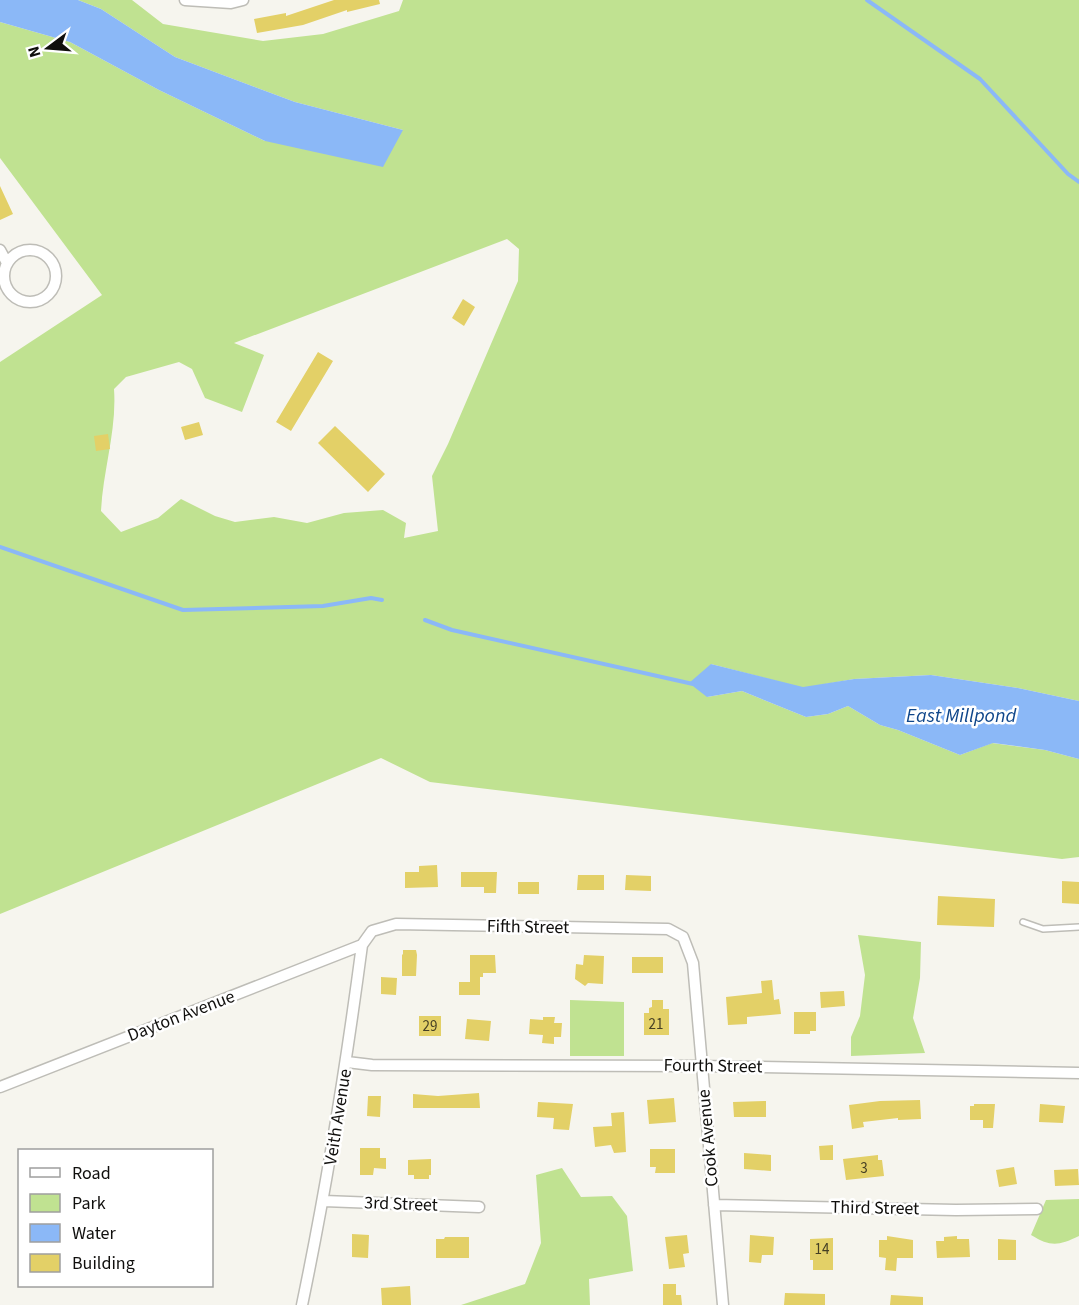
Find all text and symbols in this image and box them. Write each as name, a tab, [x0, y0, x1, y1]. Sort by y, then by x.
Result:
north arrow	[18, 18, 78, 78]
text: N	[23, 44, 47, 60]
water label: East Millpond	[906, 702, 1017, 730]
street label: Fifth Street	[487, 914, 569, 940]
street label: Dayton Avenue	[124, 984, 238, 1048]
house number: 21	[649, 1014, 663, 1035]
house number: 29	[423, 1016, 437, 1037]
street label: Fourth Street	[663, 1053, 763, 1079]
street label: Veith Avenue	[318, 1067, 358, 1167]
street label: Cook Avenue	[691, 1088, 725, 1188]
legend	[18, 1149, 213, 1287]
house number: 3	[860, 1158, 868, 1179]
text: Road	[72, 1161, 111, 1186]
street label: 3rd Street	[364, 1190, 438, 1218]
text: Park	[72, 1191, 106, 1216]
street label: Third Street	[830, 1195, 920, 1221]
text: Water	[72, 1221, 116, 1246]
house number: 14	[815, 1239, 830, 1260]
text: Building	[72, 1251, 135, 1276]

